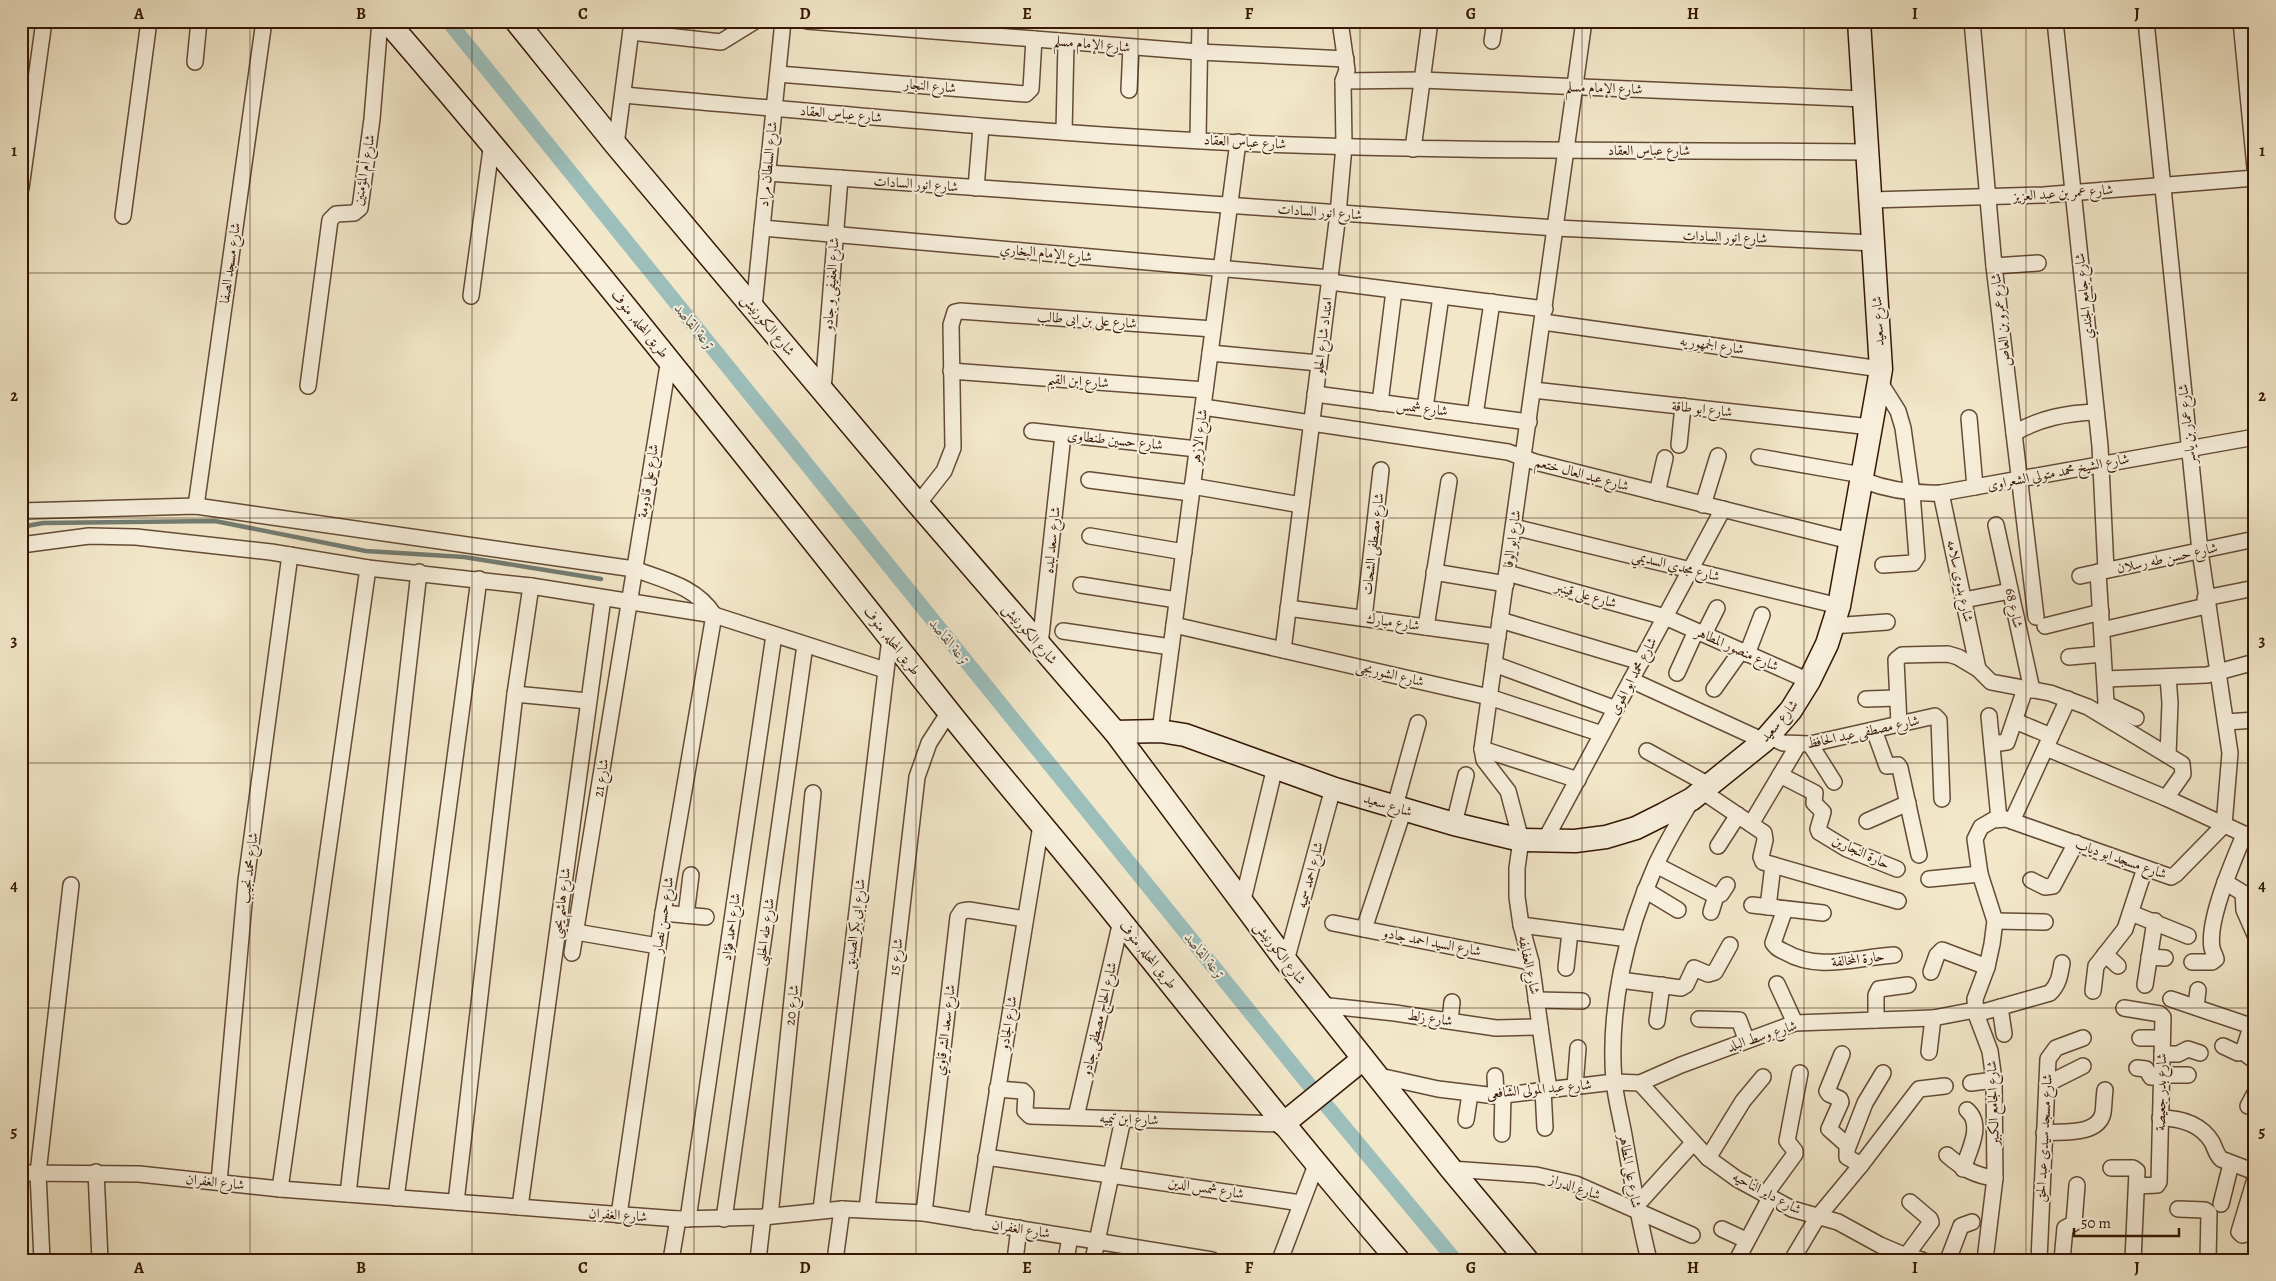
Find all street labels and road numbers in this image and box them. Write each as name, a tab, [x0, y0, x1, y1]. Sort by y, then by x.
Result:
street label: شارع الإمام مسلم	[1052, 31, 1131, 62]
street label: شارع النجار	[901, 74, 957, 100]
street label: شارع الإمام مسلم	[1565, 77, 1643, 104]
street label: شارع عباس العقاد	[799, 101, 883, 129]
street label: شارع السلطان مراد	[754, 120, 784, 208]
street label: شارع عباس العقاد	[1203, 130, 1287, 156]
street label: شارع أم المؤمنين	[347, 133, 383, 208]
street label: شارع عباس العقاد	[1608, 141, 1690, 162]
street label: شارع انور السادات	[873, 172, 959, 198]
street label: شارع عمر بن عبد العزيز	[2010, 180, 2114, 208]
street label: شارع انور السادات	[1277, 200, 1363, 226]
street label: شارع مسجد الصفا	[215, 221, 247, 305]
street label: شارع انور السادات	[1682, 226, 1768, 250]
street label: شارع العفيفى و جادو	[818, 237, 846, 334]
street label: شارع الإمام البخاري	[999, 239, 1093, 269]
street label: شارع جامع الجندي	[2070, 252, 2102, 340]
street label: شارع عمرو بن العاص	[1986, 272, 2018, 368]
street label: طريق المحله, منوف	[607, 286, 673, 362]
street label: شارع الكورنيش	[735, 290, 799, 361]
street label: شارع سعيد	[1867, 295, 1891, 347]
street label: امتداد شارع الحلو	[1309, 296, 1339, 378]
street label: شارع على بن ابى طالب	[1036, 307, 1138, 335]
street label: شارع الجمهوريه	[1678, 331, 1745, 361]
street label: شارع ابن القيم	[1046, 369, 1110, 397]
street label: شارع عمار بن ياسر	[2173, 383, 2203, 467]
street label: شارع شمس	[1395, 395, 1449, 423]
street label: شارع ابو طاقة	[1670, 396, 1733, 424]
street label: شارع الازهر	[1185, 408, 1214, 468]
street label: شارع حسين طنطاوى	[1066, 426, 1164, 456]
street label: شارع على قادومة	[633, 443, 665, 520]
street label: شارع الشيخ محمد متولي الشعراوى	[1985, 449, 2131, 498]
street label: شارع عبد العال ختعم	[1532, 452, 1631, 500]
street label: شارع مصطفى الشحات	[1357, 492, 1391, 596]
street label: شارع سعد لبده	[1039, 506, 1067, 575]
street label: شارع ابو الوفا	[1499, 509, 1527, 569]
street label: شارع بدوى سلامه	[1940, 538, 1978, 624]
street label: شارع حسن طه رسلان	[2115, 538, 2220, 580]
street label: شارع مجدي السديمي	[1629, 546, 1722, 589]
street label: شارع على قينبر	[1551, 577, 1619, 615]
street label: شارع 68	[1999, 586, 2027, 630]
street label: شارع الكورنيش	[997, 600, 1062, 670]
street label: طريق المحله, منوف	[859, 603, 925, 679]
street label: شارع مبارك	[1365, 609, 1421, 637]
street label: شارع منصور المطاهر	[1690, 621, 1782, 678]
street label: شارع محمد ابو الهوى	[1605, 634, 1663, 719]
street label: شارع الشوربجى	[1354, 657, 1426, 693]
street label: شارع سعيد	[1756, 696, 1804, 748]
street label: شارع مصطفى عبد الحافظ	[1805, 711, 1922, 755]
street label: شارع 21	[589, 757, 615, 799]
street label: شارع سعيد	[1361, 789, 1415, 823]
street label: حارة النجارين	[1829, 830, 1893, 874]
street label: شارع محمد نجيب	[235, 831, 265, 905]
street label: شارع مسجد ابو دياب	[2072, 834, 2169, 885]
street label: شارع احمد سميه	[1292, 840, 1330, 911]
street label: شارع هاشم يحيى	[547, 866, 579, 940]
street label: شارع حسن نصار	[647, 875, 680, 957]
street label: شارع ابى بكر الصديق	[840, 878, 872, 971]
street label: شارع احمد فؤاد	[717, 892, 747, 962]
street label: شارع طه الحلبى	[751, 897, 781, 967]
street label: طريق المحله, منوف	[1115, 917, 1181, 993]
street label: شارع الكورنيش	[1248, 918, 1311, 990]
street label: شارع السيد احمد جادو	[1379, 923, 1483, 963]
street label: شارع العفايفه	[1512, 934, 1544, 997]
street label: شارع 15	[884, 937, 910, 977]
street label: حارة المخالفة	[1830, 946, 1886, 972]
street label: شارع الحاج مصطفى جادو	[1076, 960, 1124, 1080]
street label: شارع 20	[780, 983, 806, 1027]
street label: شارع سعد الشرقاوي	[930, 983, 962, 1077]
street label: شارع الجادو	[994, 995, 1024, 1053]
street label: شارع زلط	[1406, 1005, 1454, 1033]
street label: شارع وسط البلد	[1725, 1016, 1800, 1058]
street label: شارع بدر جعيصة	[2151, 1053, 2173, 1131]
street label: شارع الجامع الكبير	[1982, 1060, 2008, 1148]
street label: شارع مسجد سيدى عبد الحق	[2031, 1073, 2059, 1203]
street label: شارع عبد المولى الشافعى	[1486, 1075, 1593, 1105]
street label: شارع ابن تيميه	[1099, 1108, 1159, 1132]
street label: شارع على المطاهر	[1612, 1131, 1646, 1210]
street label: شارع داير الناحيه	[1728, 1167, 1805, 1221]
street label: شارع الغفران	[185, 1169, 245, 1197]
street label: شارع الدراز	[1544, 1169, 1603, 1207]
street label: شارع شمس الدين	[1166, 1173, 1245, 1205]
street label: شارع الغفران	[588, 1203, 648, 1229]
street label: شارع الغفران	[990, 1215, 1052, 1245]

